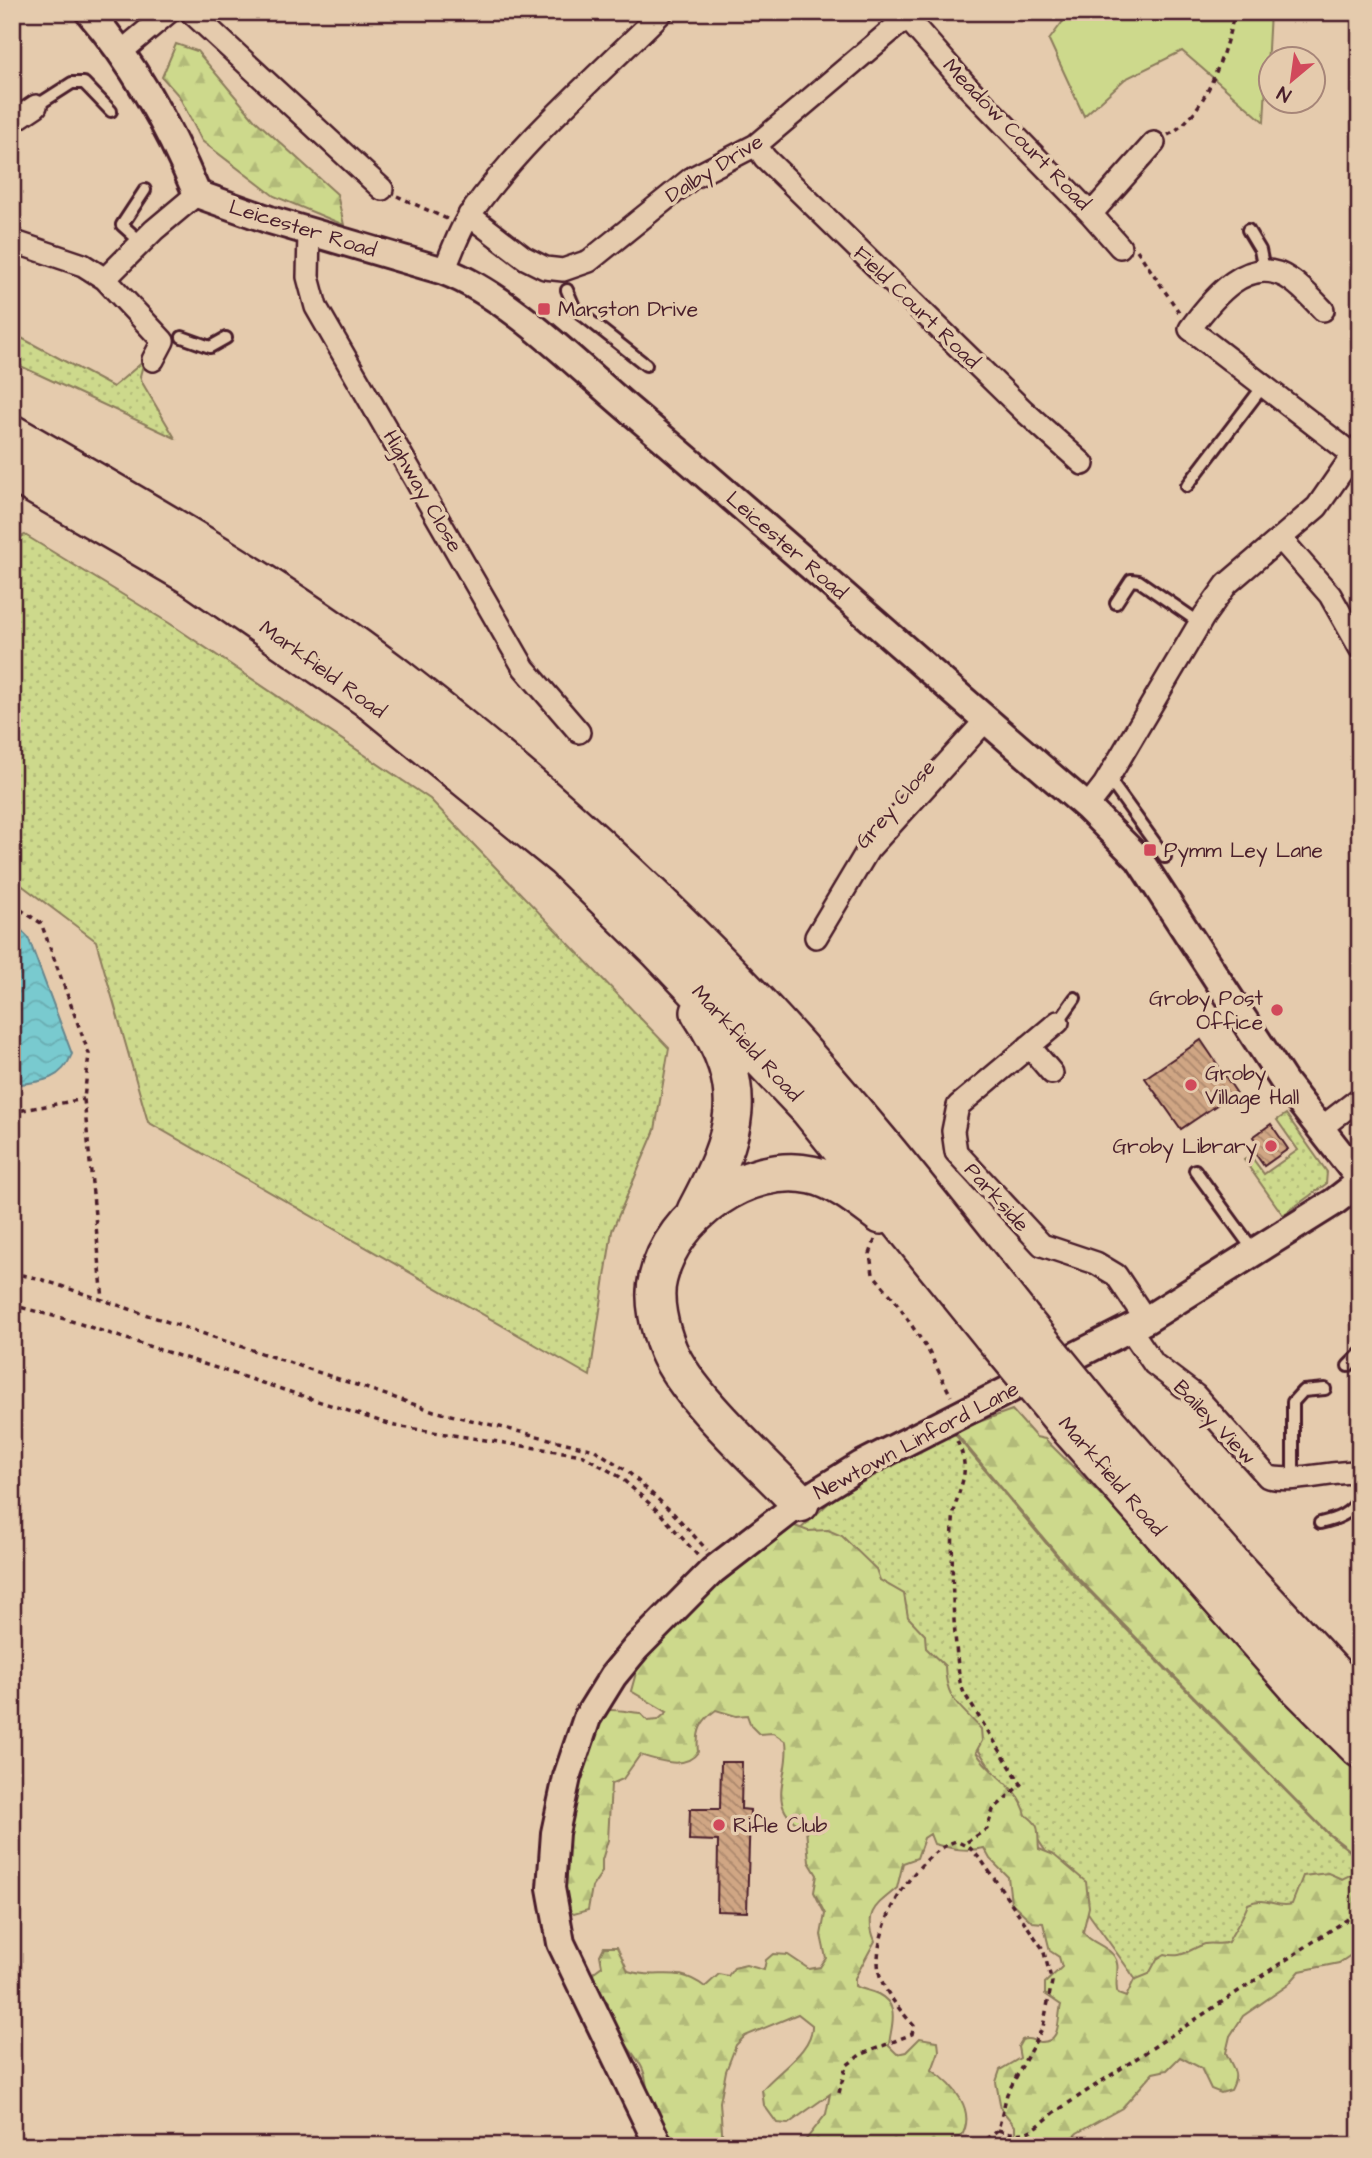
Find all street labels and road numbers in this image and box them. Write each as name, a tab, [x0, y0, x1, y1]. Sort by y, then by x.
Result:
street label: Meadow Court Road	[936, 52, 1097, 217]
street label: Dalby Drive	[660, 127, 770, 212]
street label: Leicester Road	[226, 192, 380, 265]
street label: Field Court Road	[847, 239, 986, 375]
street label: Highway Close	[374, 425, 469, 559]
street label: Leicester Road	[720, 484, 854, 606]
street label: Markfield Road	[253, 614, 392, 725]
street label: Grey Close	[849, 754, 944, 856]
street label: Markfield Road	[685, 979, 809, 1108]
street label: Parkside	[958, 1156, 1036, 1238]
street label: Bailey View	[1165, 1373, 1263, 1473]
street label: Newtown Linford Lane	[809, 1374, 1024, 1507]
street label: Markfield Road	[1051, 1410, 1172, 1543]

